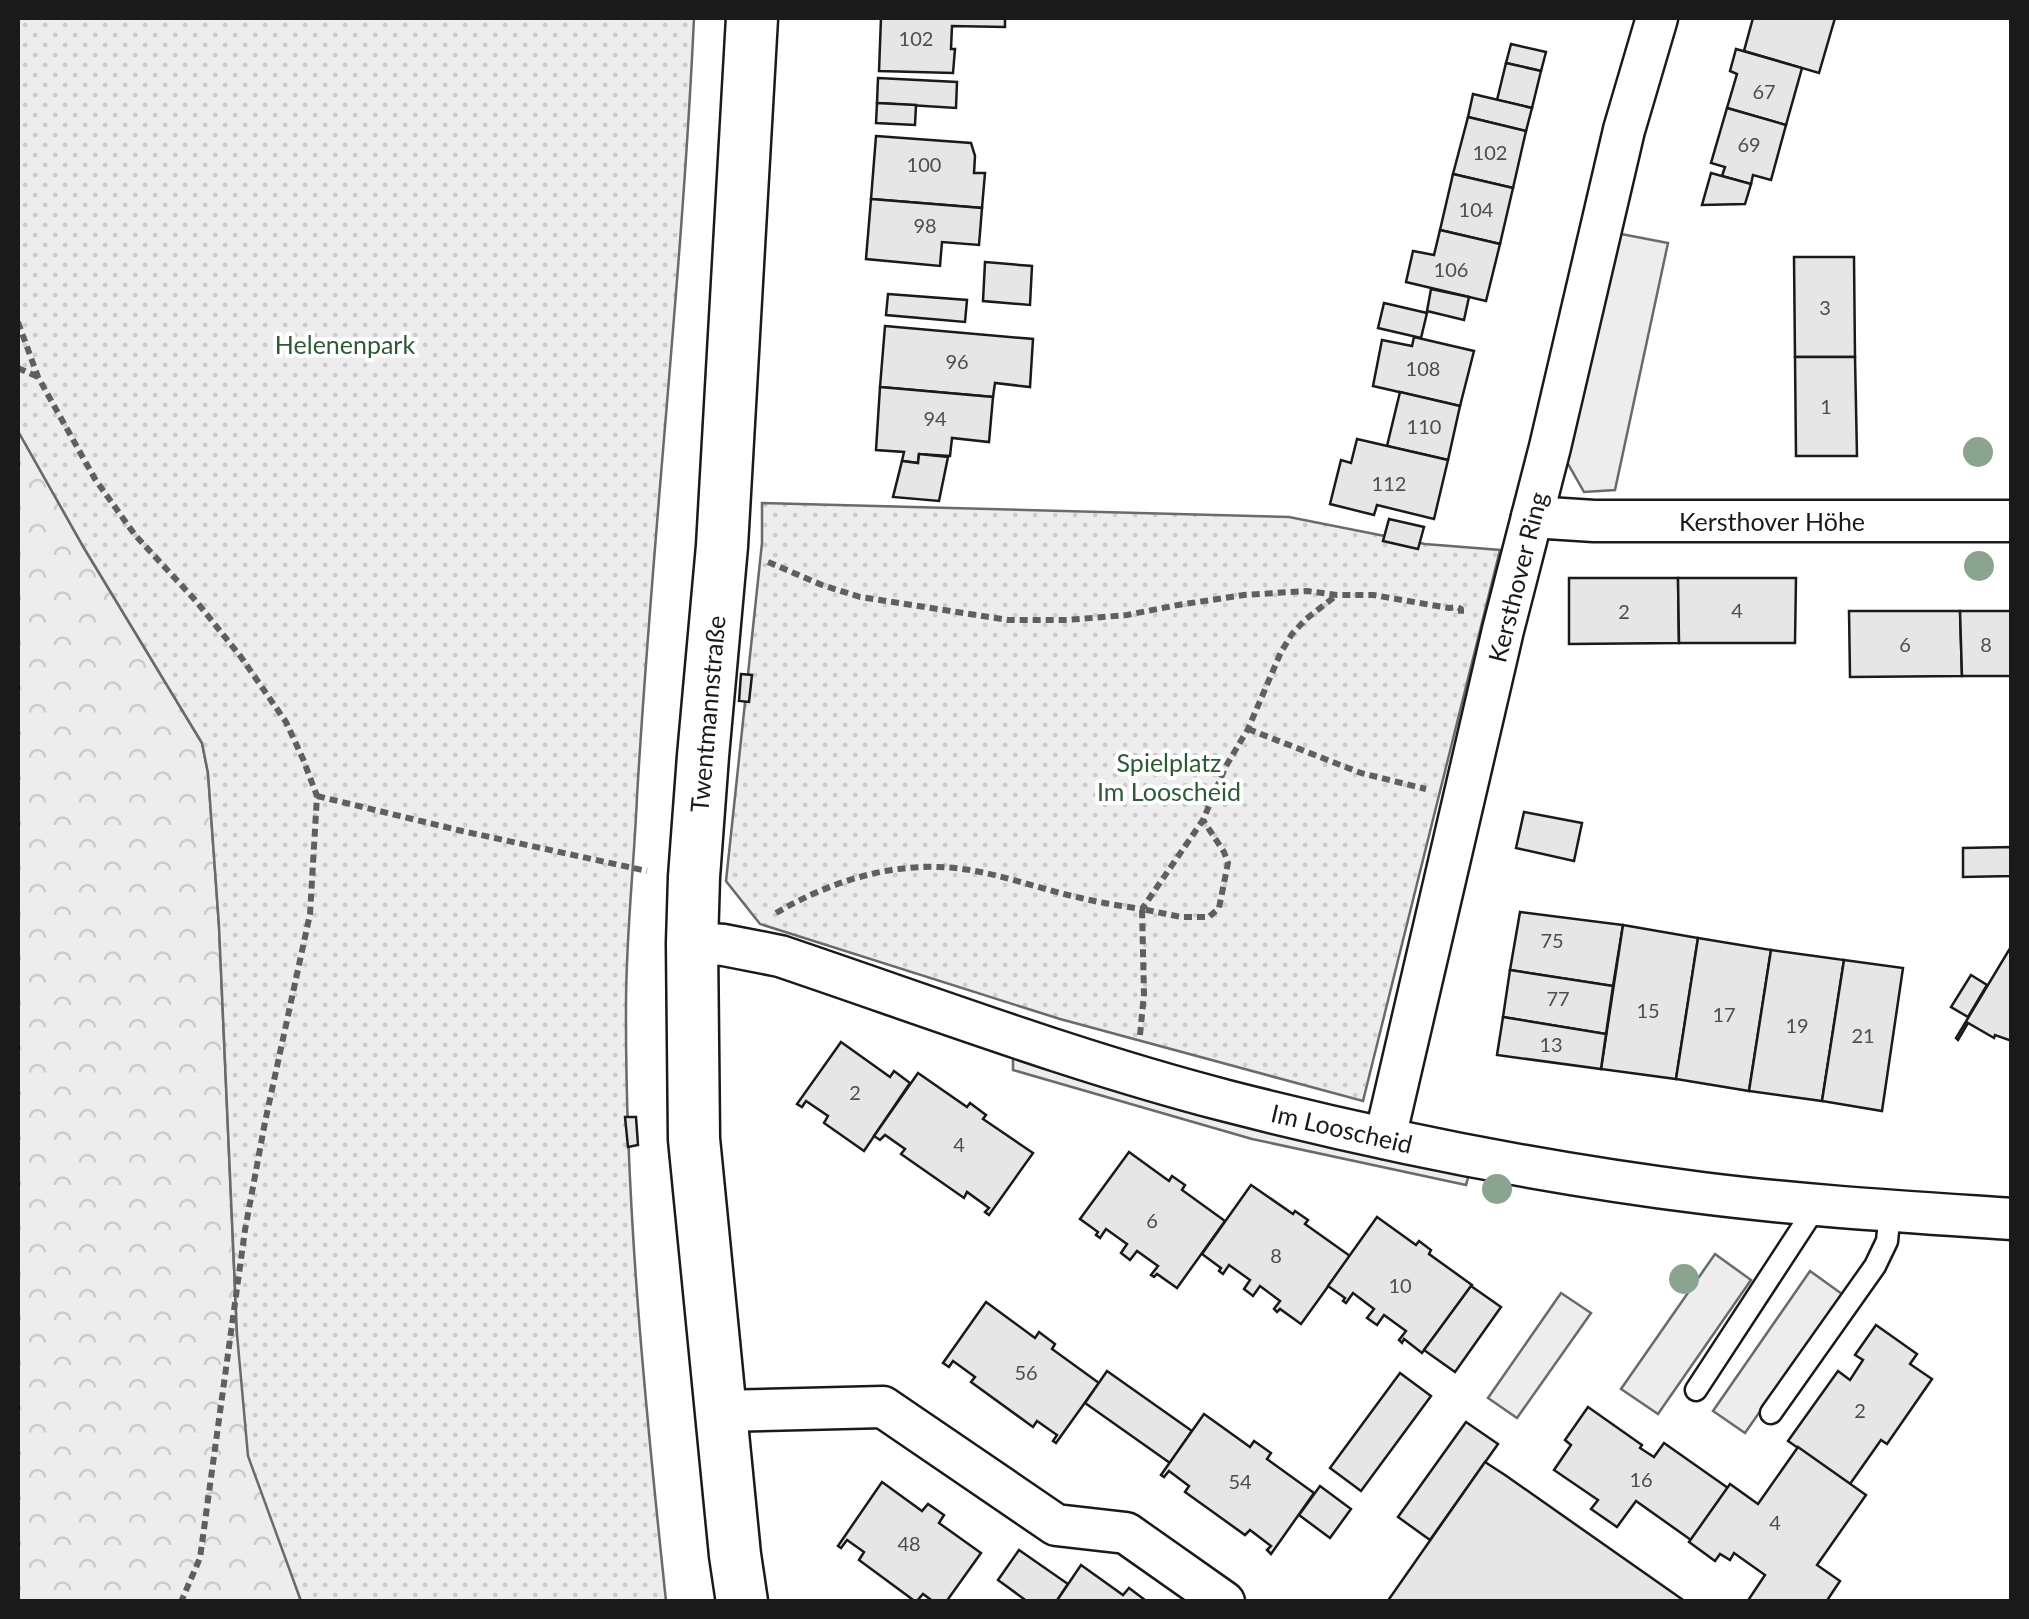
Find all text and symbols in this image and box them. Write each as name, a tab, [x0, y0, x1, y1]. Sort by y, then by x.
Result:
house number: 102	[899, 26, 933, 50]
house number: 67	[1752, 79, 1776, 103]
house number: 69	[1737, 132, 1761, 156]
house number: 102	[1473, 140, 1507, 164]
house number: 100	[907, 152, 941, 176]
house number: 104	[1459, 197, 1494, 221]
house number: 98	[913, 213, 937, 237]
house number: 106	[1434, 257, 1468, 281]
house number: 3	[1819, 295, 1831, 319]
park label: Helenenpark	[275, 329, 415, 359]
house number: 96	[945, 349, 969, 373]
house number: 108	[1406, 356, 1440, 380]
house number: 1	[1820, 394, 1832, 418]
house number: 94	[923, 406, 947, 430]
house number: 110	[1407, 414, 1441, 438]
house number: 112	[1372, 471, 1406, 495]
street label: Kersthover Ring	[1481, 489, 1553, 665]
street label: Kersthover Höhe	[1679, 506, 1865, 536]
house number: 4	[1731, 598, 1743, 622]
house number: 2	[1618, 599, 1630, 623]
street label: Twentmannstraße	[683, 614, 731, 814]
house number: 6	[1899, 632, 1911, 656]
house number: 8	[1980, 632, 1992, 656]
park label: Spielplatz Im Looscheid	[1097, 747, 1241, 806]
house number: 75	[1540, 928, 1564, 952]
house number: 77	[1546, 986, 1570, 1010]
house number: 15	[1636, 998, 1660, 1022]
house number: 17	[1712, 1002, 1736, 1026]
house number: 19	[1785, 1013, 1809, 1037]
house number: 21	[1851, 1023, 1875, 1047]
house number: 13	[1539, 1032, 1563, 1056]
house number: 2	[849, 1080, 861, 1104]
street label: Im Looscheid	[1268, 1097, 1416, 1159]
house number: 4	[953, 1132, 965, 1156]
house number: 6	[1146, 1208, 1158, 1232]
house number: 8	[1270, 1243, 1282, 1267]
house number: 10	[1388, 1273, 1412, 1297]
house number: 56	[1014, 1360, 1038, 1384]
house number: 2	[1854, 1398, 1866, 1422]
house number: 16	[1629, 1467, 1653, 1491]
house number: 54	[1228, 1469, 1252, 1493]
house number: 4	[1769, 1510, 1781, 1534]
house number: 48	[897, 1531, 921, 1555]

